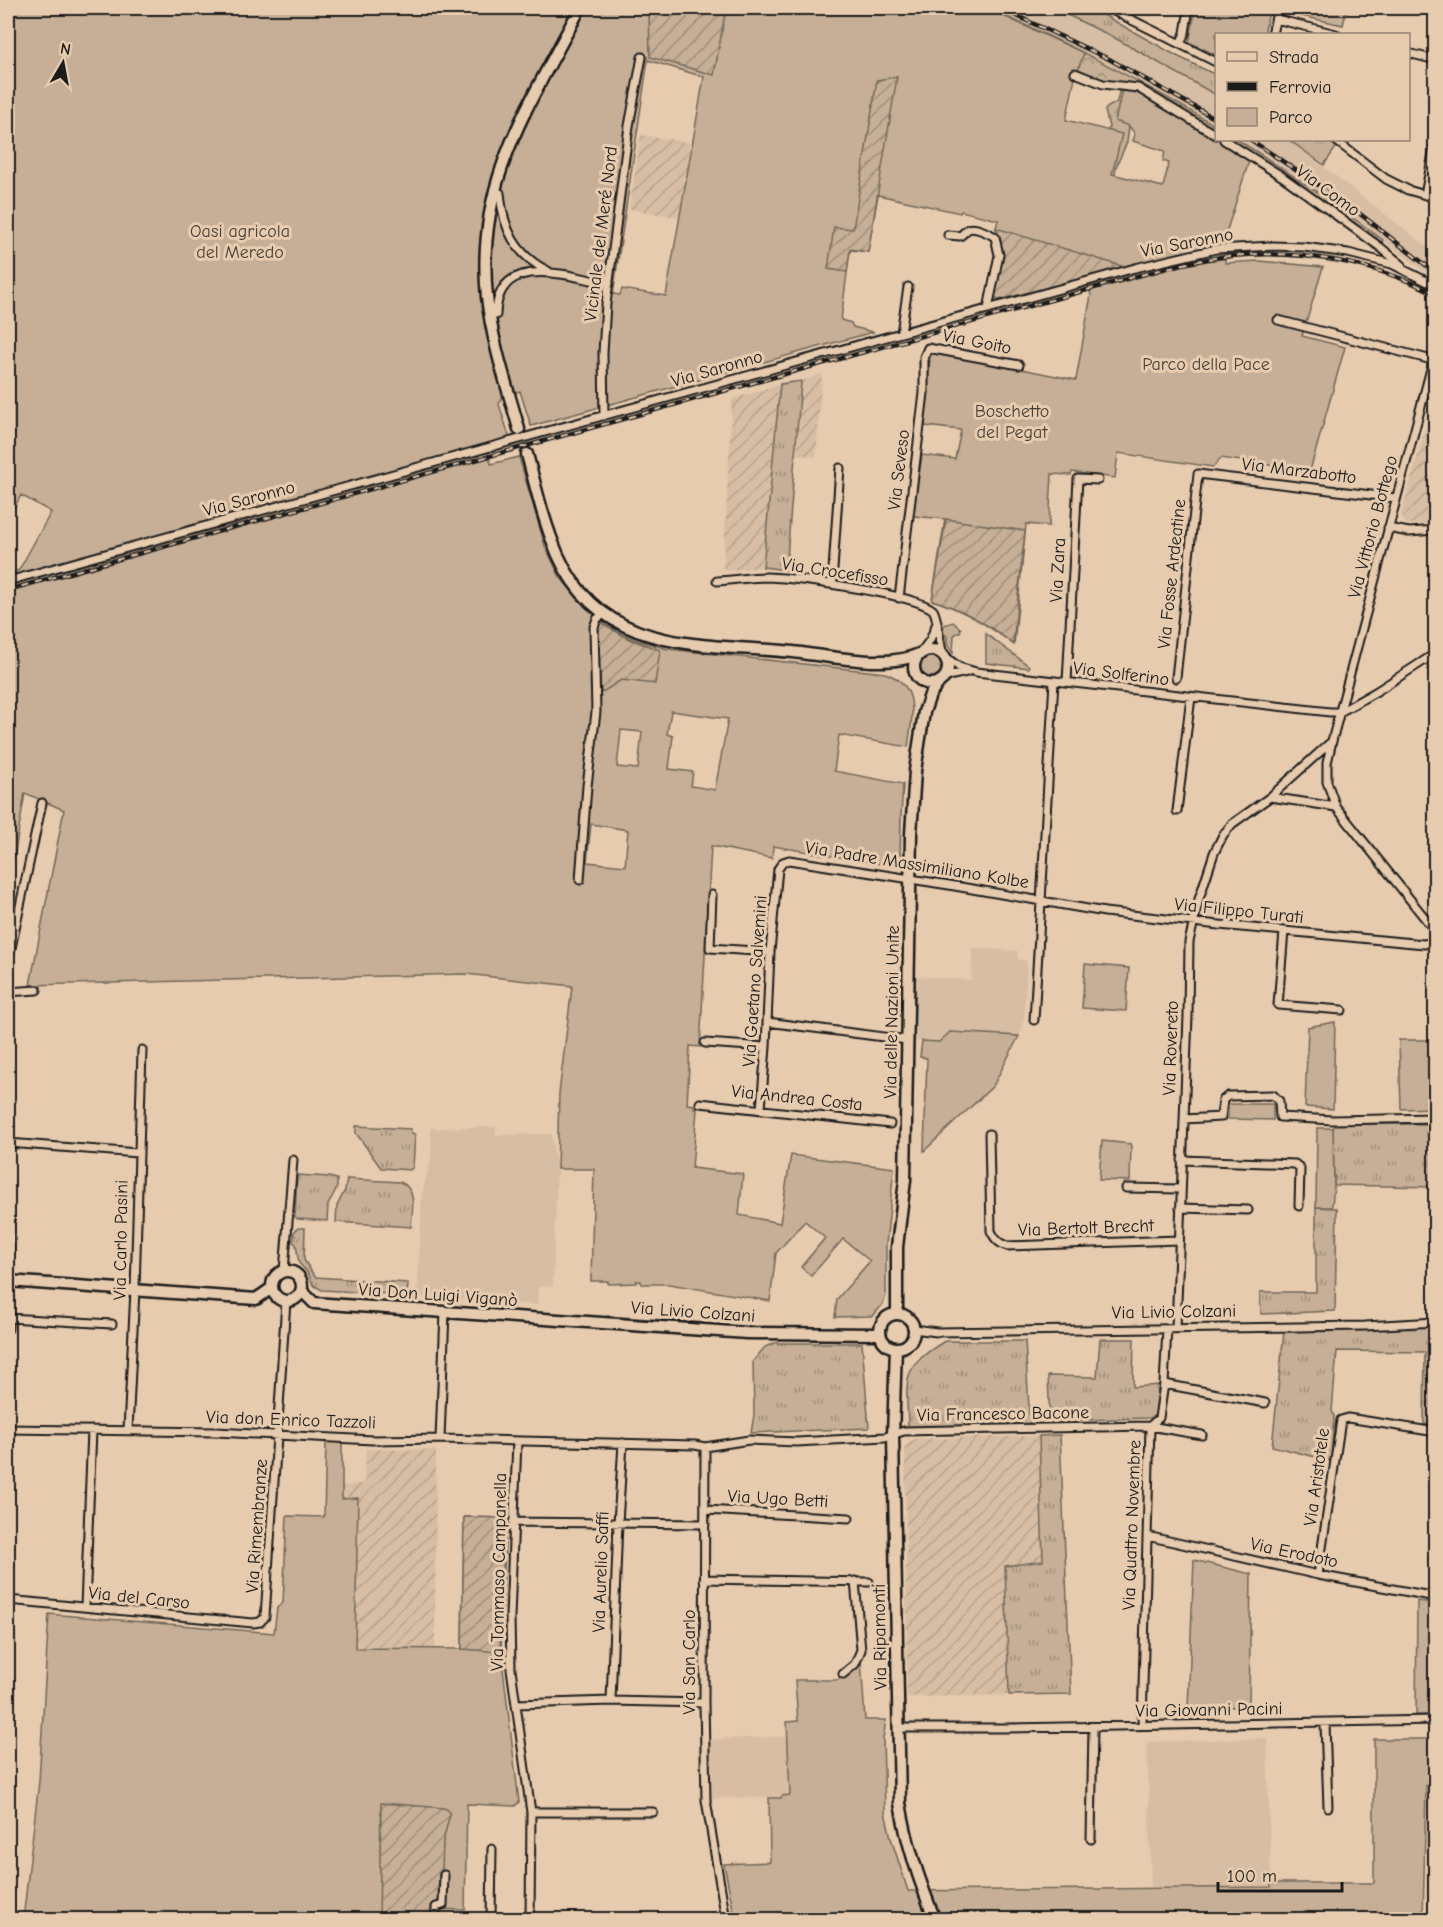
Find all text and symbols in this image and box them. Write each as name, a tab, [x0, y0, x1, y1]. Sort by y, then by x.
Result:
north arrow	[33, 33, 93, 93]
legend	[1215, 33, 1410, 141]
text: N	[59, 39, 72, 59]
text: Strada	[1269, 47, 1319, 68]
text: Ferrovia	[1269, 77, 1332, 98]
text: Parco	[1269, 107, 1312, 128]
street label: Vicinale del Meré Nord	[580, 145, 622, 323]
street label: Via Como	[1292, 161, 1364, 221]
park label: Oasi agricola del Meredo	[190, 221, 290, 263]
street label: Via Saronno	[1139, 224, 1235, 262]
street label: Via Goito	[941, 325, 1013, 359]
street label: Via Saronno	[669, 346, 765, 392]
park label: Parco della Pace	[1142, 354, 1270, 375]
park label: Boschetto del Pegat	[975, 401, 1049, 443]
street label: Via Seveso	[884, 428, 914, 512]
street label: Via Vittorio Bottego	[1344, 453, 1402, 601]
street label: Via Marzabotto	[1240, 454, 1358, 488]
street label: Via Saronno	[201, 477, 297, 521]
street label: Via Fosse Ardeatine	[1154, 498, 1190, 650]
street label: Via Zara	[1046, 537, 1070, 603]
street label: Via Crocefisso	[780, 553, 890, 591]
street label: Via Solferino	[1072, 658, 1170, 690]
street label: Via Padre Massimiliano Kolbe	[804, 837, 1030, 893]
street label: Via Gaetano Salvemini	[739, 894, 771, 1068]
street label: Via Filippo Turati	[1173, 894, 1305, 928]
street label: Via delle Nazioni Unite	[880, 925, 904, 1099]
street label: Via Rovereto	[1159, 1000, 1183, 1096]
street label: Via Andrea Costa	[730, 1081, 864, 1115]
street label: Via Carlo Pasini	[109, 1180, 133, 1300]
street label: Via Bertolt Brecht	[1018, 1215, 1155, 1241]
street label: Via Don Luigi Viganò	[358, 1279, 518, 1311]
street label: Via Livio Colzani	[630, 1297, 756, 1327]
street label: Via Livio Colzani	[1112, 1300, 1236, 1324]
street label: Via Francesco Bacone	[917, 1402, 1089, 1426]
street label: Via don Enrico Tazzoli	[206, 1407, 376, 1433]
street label: Via Aristotele	[1300, 1427, 1334, 1527]
street label: Via Quattro Novembre	[1119, 1439, 1145, 1611]
street label: Via Rimembranze	[242, 1458, 272, 1594]
street label: Via Tommaso Campanella	[487, 1473, 511, 1671]
street label: Via Ugo Betti	[727, 1486, 829, 1512]
street label: Via Aurelio Saffi	[588, 1511, 614, 1633]
street label: Via Erodoto	[1248, 1533, 1340, 1573]
street label: Via del Carso	[87, 1582, 191, 1614]
street label: Via Ripamonti	[869, 1584, 891, 1690]
street label: Via San Carlo	[679, 1609, 700, 1715]
street label: Via Giovanni Pacini	[1135, 1698, 1283, 1722]
scale bar	[1218, 1855, 1342, 1893]
text: 100 m	[1227, 1866, 1277, 1887]

